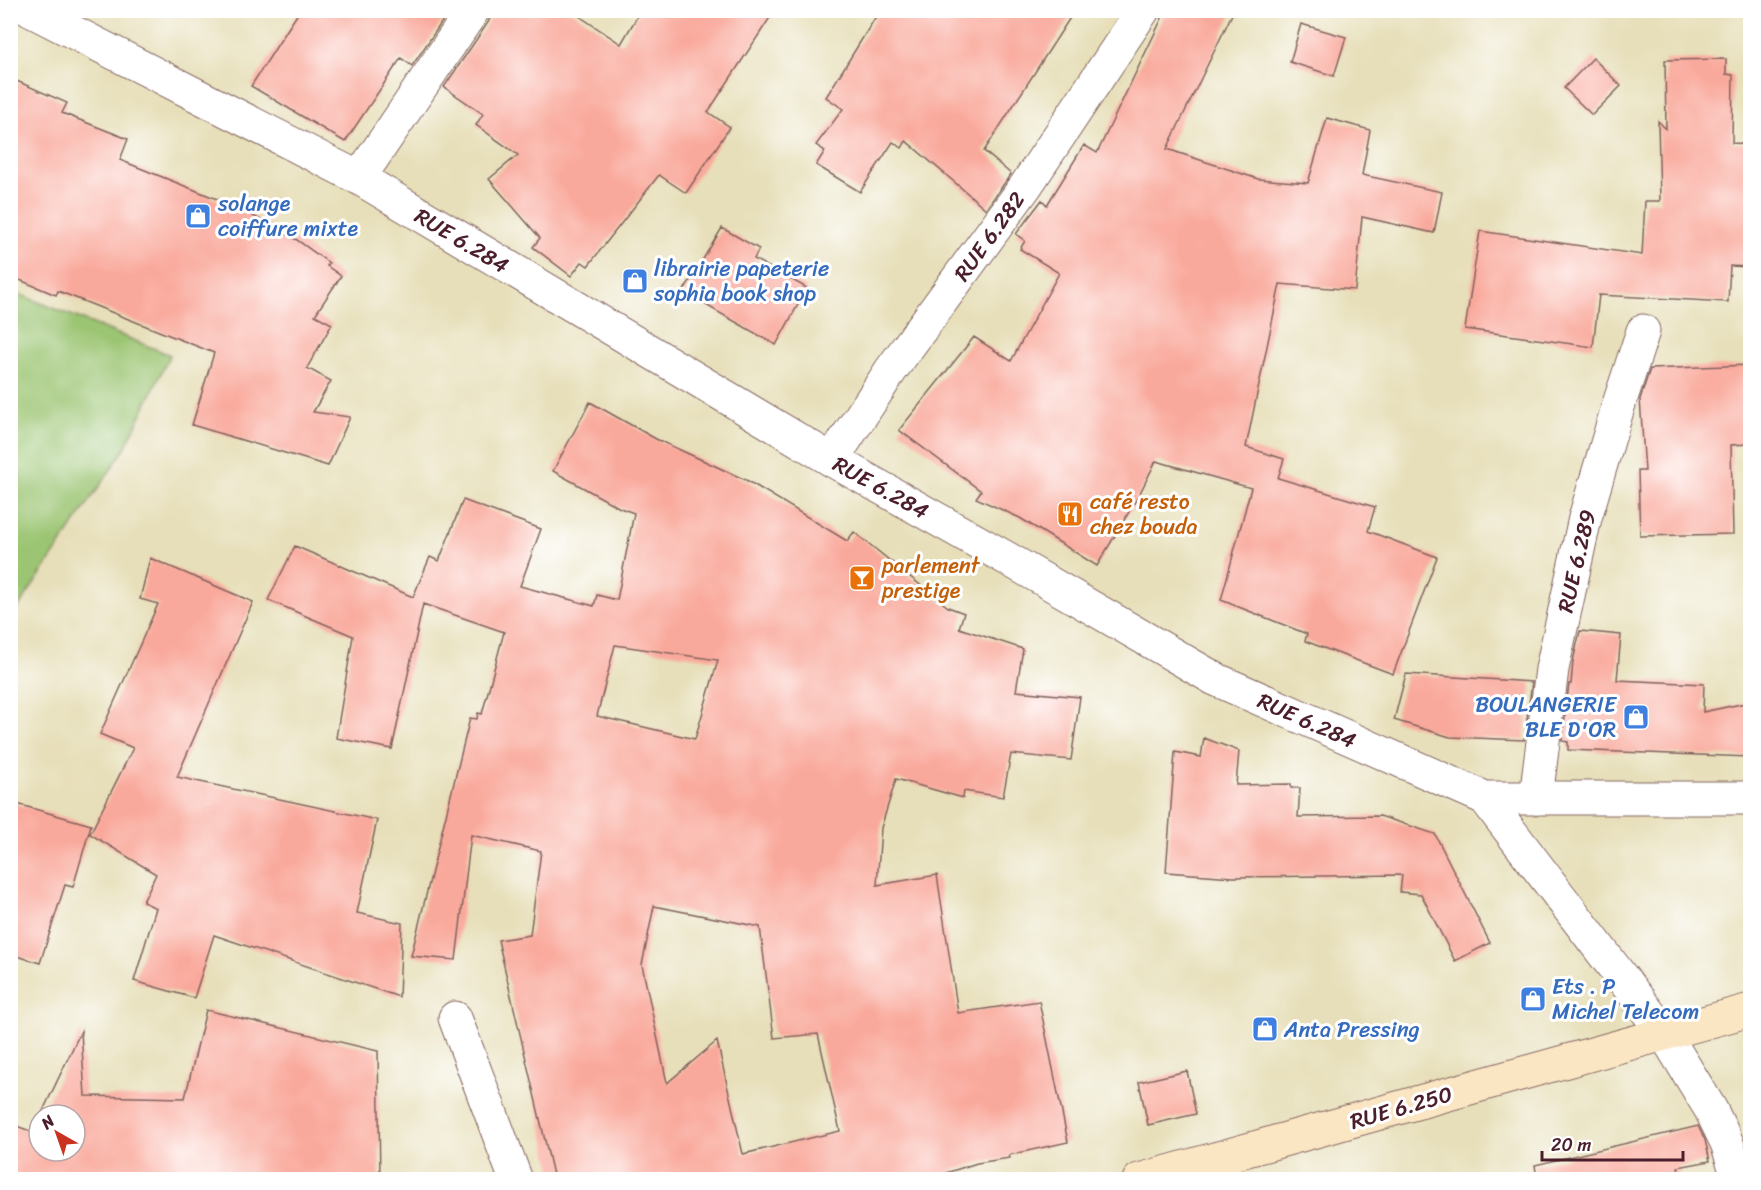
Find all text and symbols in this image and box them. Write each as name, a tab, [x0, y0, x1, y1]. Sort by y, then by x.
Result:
street label: RUE 6.282	[943, 183, 1036, 290]
place label: solange coiffure mixte	[217, 184, 358, 248]
street label: RUE 6.284	[407, 197, 517, 284]
shop icon: solange coiffure mixte	[183, 201, 213, 231]
place label: librairie papeterie sophia book shop	[653, 249, 829, 313]
shop icon: librairie papeterie sophia book shop	[620, 266, 650, 296]
street label: RUE 6.284	[826, 445, 936, 530]
place label: café resto chez bouda	[1090, 482, 1198, 546]
restaurant icon: café resto chez bouda	[1055, 499, 1085, 529]
street label: RUE 6.289	[1546, 506, 1607, 616]
place label: parlement prestige	[881, 546, 981, 610]
bar icon: parlement prestige	[847, 563, 877, 593]
street label: RUE 6.284	[1251, 681, 1363, 760]
place label: BOULANGERIE BLE D'OR	[1475, 685, 1618, 749]
shop icon: BOULANGERIE BLE D'OR	[1621, 702, 1651, 732]
place label: Ets . P Michel Telecom	[1552, 967, 1699, 1031]
shop icon: Ets . P Michel Telecom	[1518, 984, 1548, 1014]
place label: Anta Pressing	[1283, 1010, 1420, 1049]
shop icon: Anta Pressing	[1250, 1014, 1280, 1044]
street label: RUE 6.250	[1345, 1074, 1457, 1141]
north arrow	[27, 1103, 87, 1163]
text: N	[33, 1107, 62, 1137]
scale bar	[1542, 1124, 1683, 1162]
text: 20 m	[1551, 1129, 1591, 1161]

